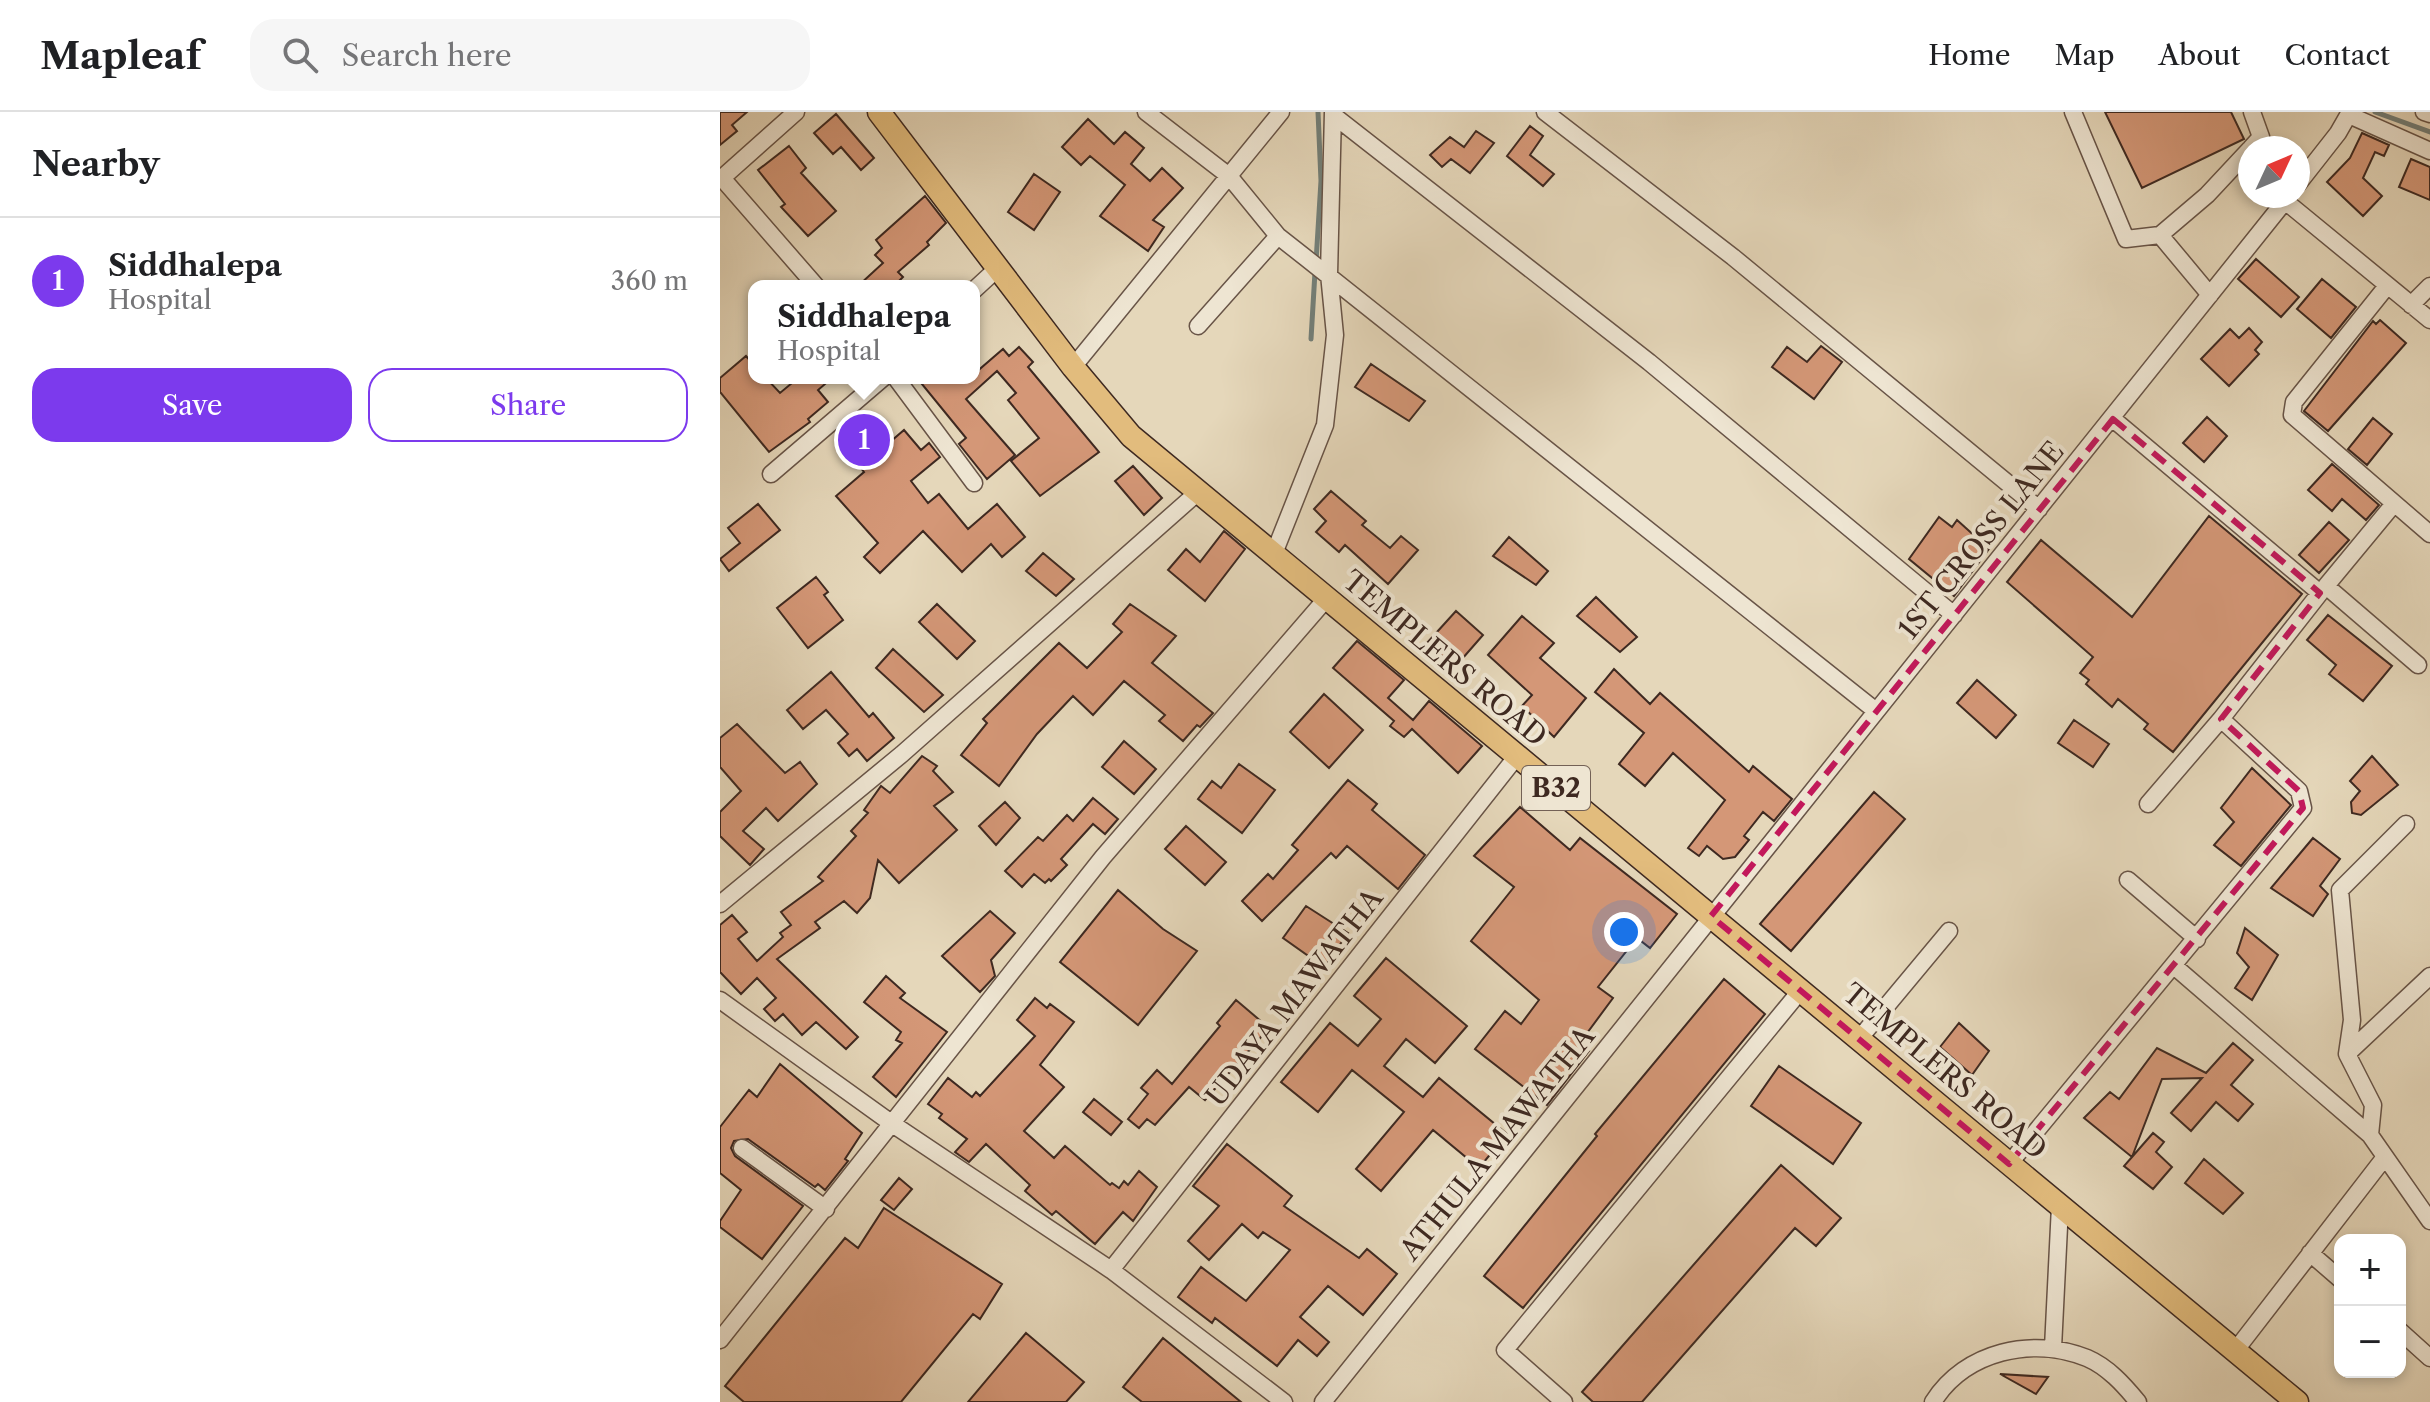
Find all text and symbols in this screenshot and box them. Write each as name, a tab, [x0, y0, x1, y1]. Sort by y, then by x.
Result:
search box	[250, 19, 810, 91]
text: Mapleaf	[40, 32, 202, 79]
icon: search	[278, 33, 322, 77]
text: Search here	[342, 37, 512, 74]
text: Home	[1928, 38, 2010, 72]
text: Map	[2054, 38, 2114, 72]
text: About	[2158, 38, 2240, 72]
text: Contact	[2284, 38, 2390, 72]
north arrow	[2238, 136, 2310, 208]
text: Nearby	[32, 143, 160, 185]
text: Siddhalepa	[108, 247, 282, 284]
text: 1	[52, 265, 64, 297]
text: 360 m	[611, 265, 688, 297]
popup	[748, 280, 980, 384]
text: Hospital	[108, 284, 212, 316]
text: Siddhalepa	[777, 298, 951, 335]
text: Hospital	[777, 335, 881, 367]
button: Save	[32, 368, 352, 442]
button: Share	[368, 368, 688, 442]
pin: 1	[838, 410, 890, 470]
street label: 1ST CROSS LANE	[1891, 435, 2071, 645]
street label: TEMPLERS ROAD	[1336, 563, 1554, 753]
road number: B32	[1522, 766, 1590, 810]
street label: UDAYA MAWATHA	[1199, 881, 1390, 1113]
your location	[1604, 912, 1644, 952]
street label: TEMPLERS ROAD	[1836, 976, 2054, 1166]
street label: ATHULA MAWATHA	[1392, 1018, 1602, 1267]
map controls	[2334, 1234, 2406, 1378]
button: +	[2334, 1234, 2406, 1306]
button: −	[2334, 1306, 2406, 1378]

